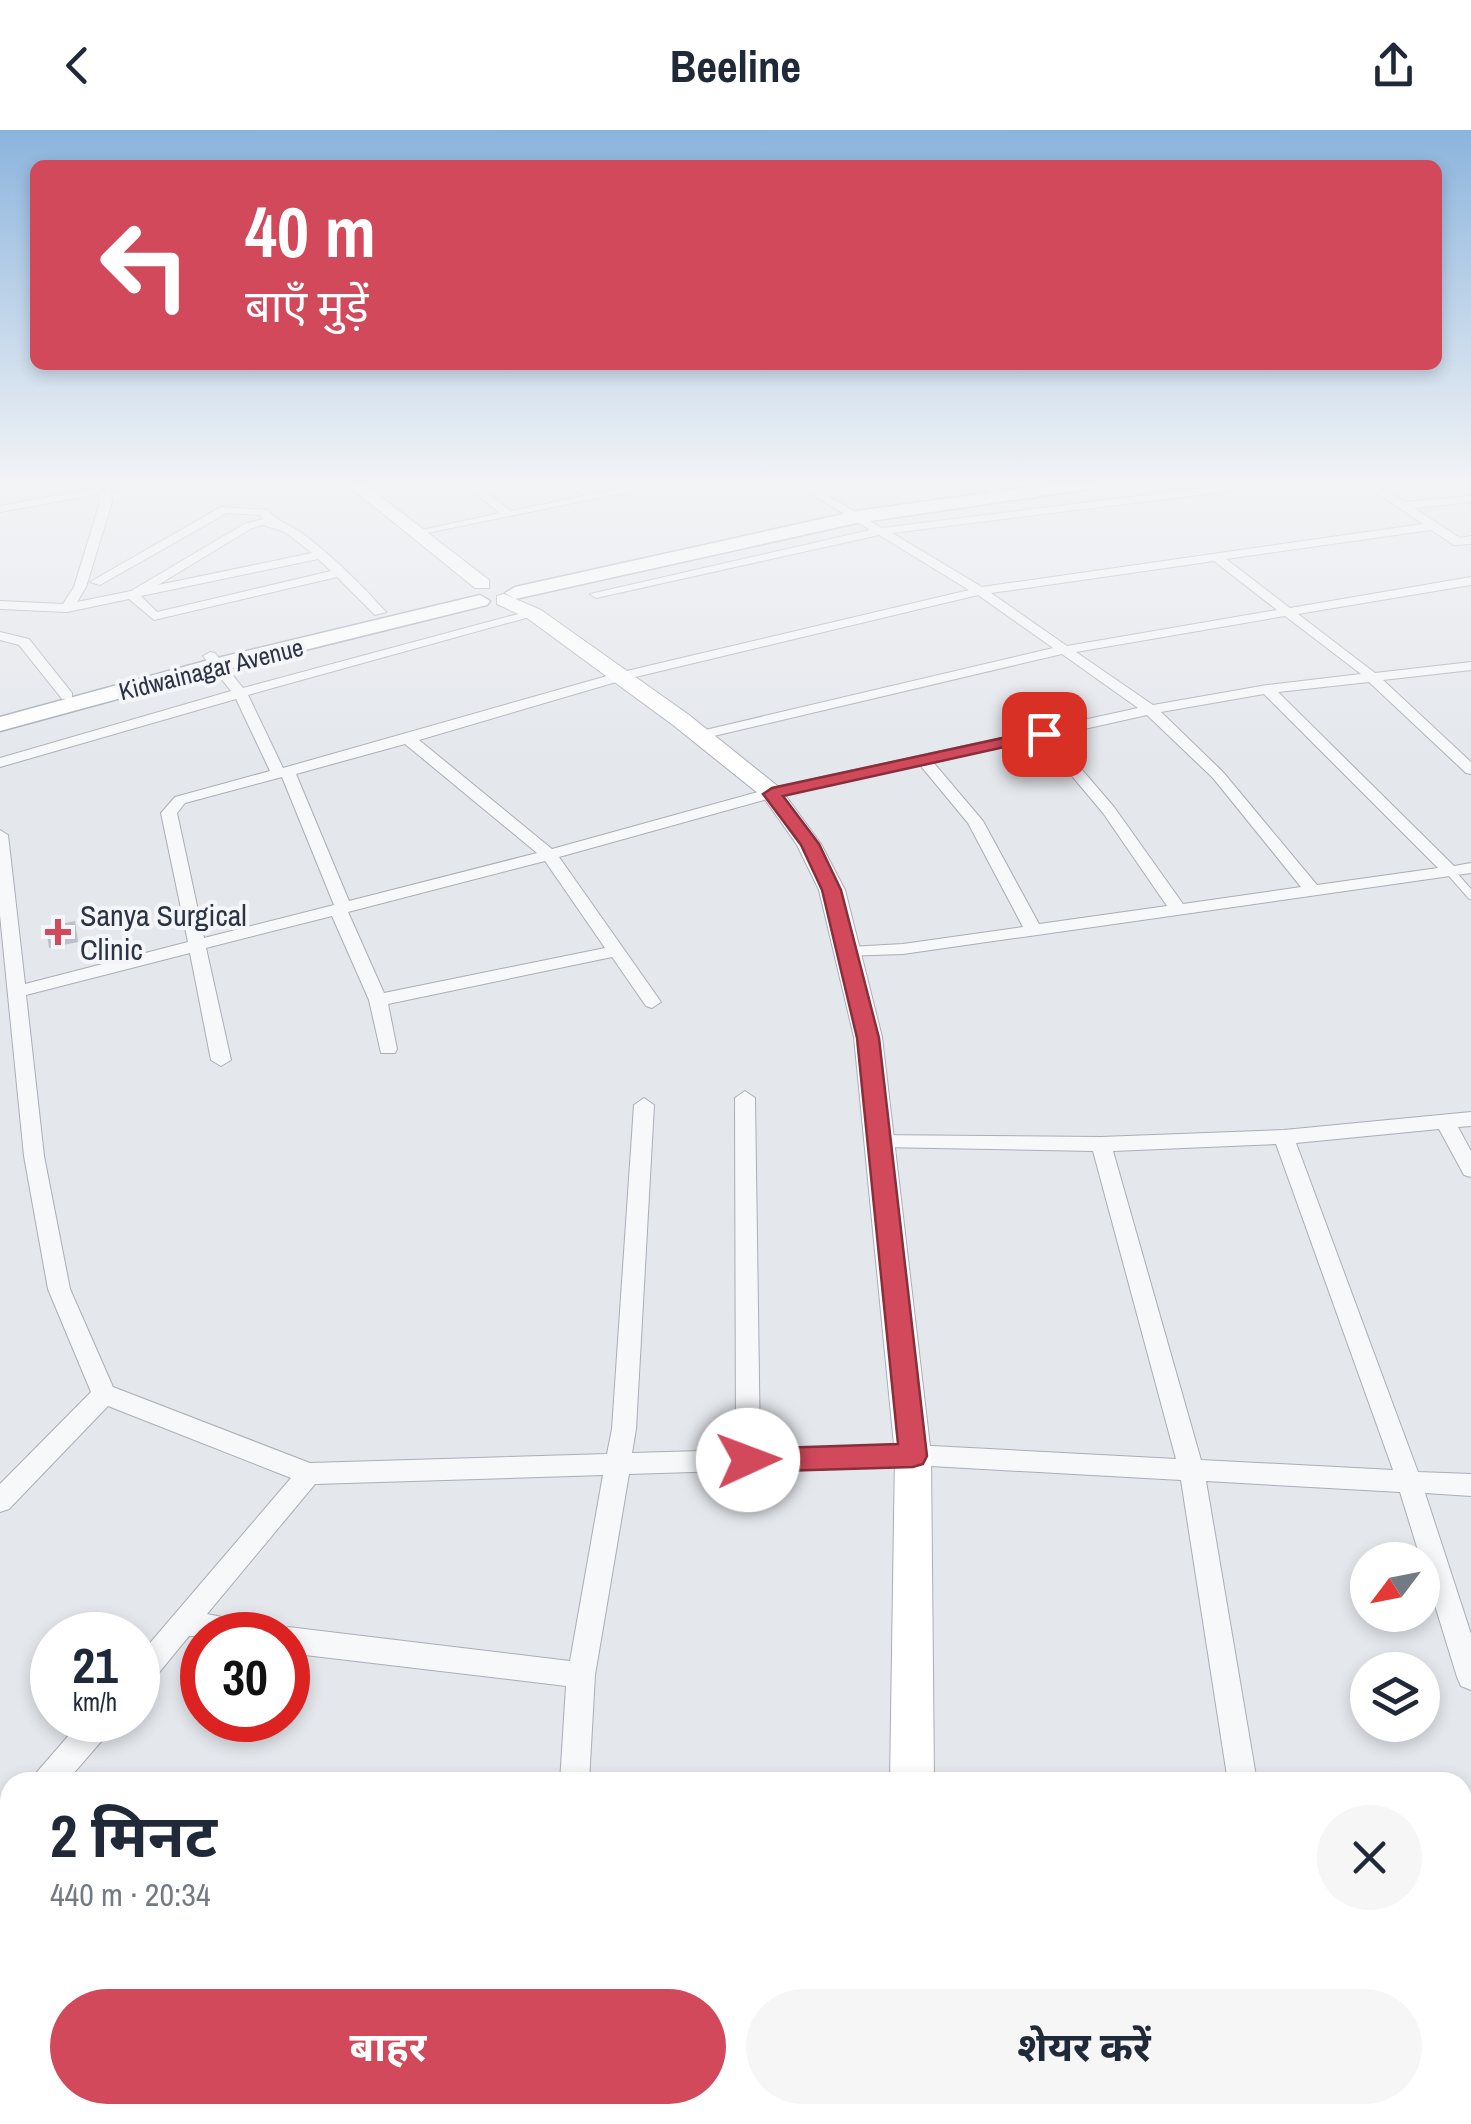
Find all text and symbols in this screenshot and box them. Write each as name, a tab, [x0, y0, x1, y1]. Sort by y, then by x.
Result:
text: Beeline	[670, 35, 801, 96]
icon: back	[50, 38, 105, 93]
icon: share	[1366, 38, 1421, 93]
text: 40 m	[245, 185, 376, 279]
icon: left	[80, 200, 210, 330]
text: बाएँ मुड़ें	[245, 275, 368, 336]
street label: Kidwainagar Avenue	[115, 630, 307, 708]
pin	[1002, 692, 1087, 777]
icon: arrive	[1017, 707, 1072, 762]
place label: Sanya Surgical Clinic	[80, 895, 247, 969]
marker: Sanya Surgical Clinic	[45, 919, 71, 945]
position arrow	[696, 1408, 800, 1512]
north arrow	[1350, 1542, 1440, 1632]
map controls	[1350, 1542, 1440, 1742]
speed limit sign: 30	[180, 1612, 310, 1742]
text: 21	[72, 1631, 118, 1699]
button: layers	[1350, 1652, 1440, 1742]
text: km/h	[73, 1685, 117, 1719]
text: 2 मिनट	[50, 1795, 217, 1876]
button: close	[1317, 1805, 1422, 1910]
text: 440 m · 20:34	[50, 1873, 210, 1916]
button: बाहर	[50, 1989, 726, 2104]
button: शेयर करें	[746, 1989, 1422, 2104]

